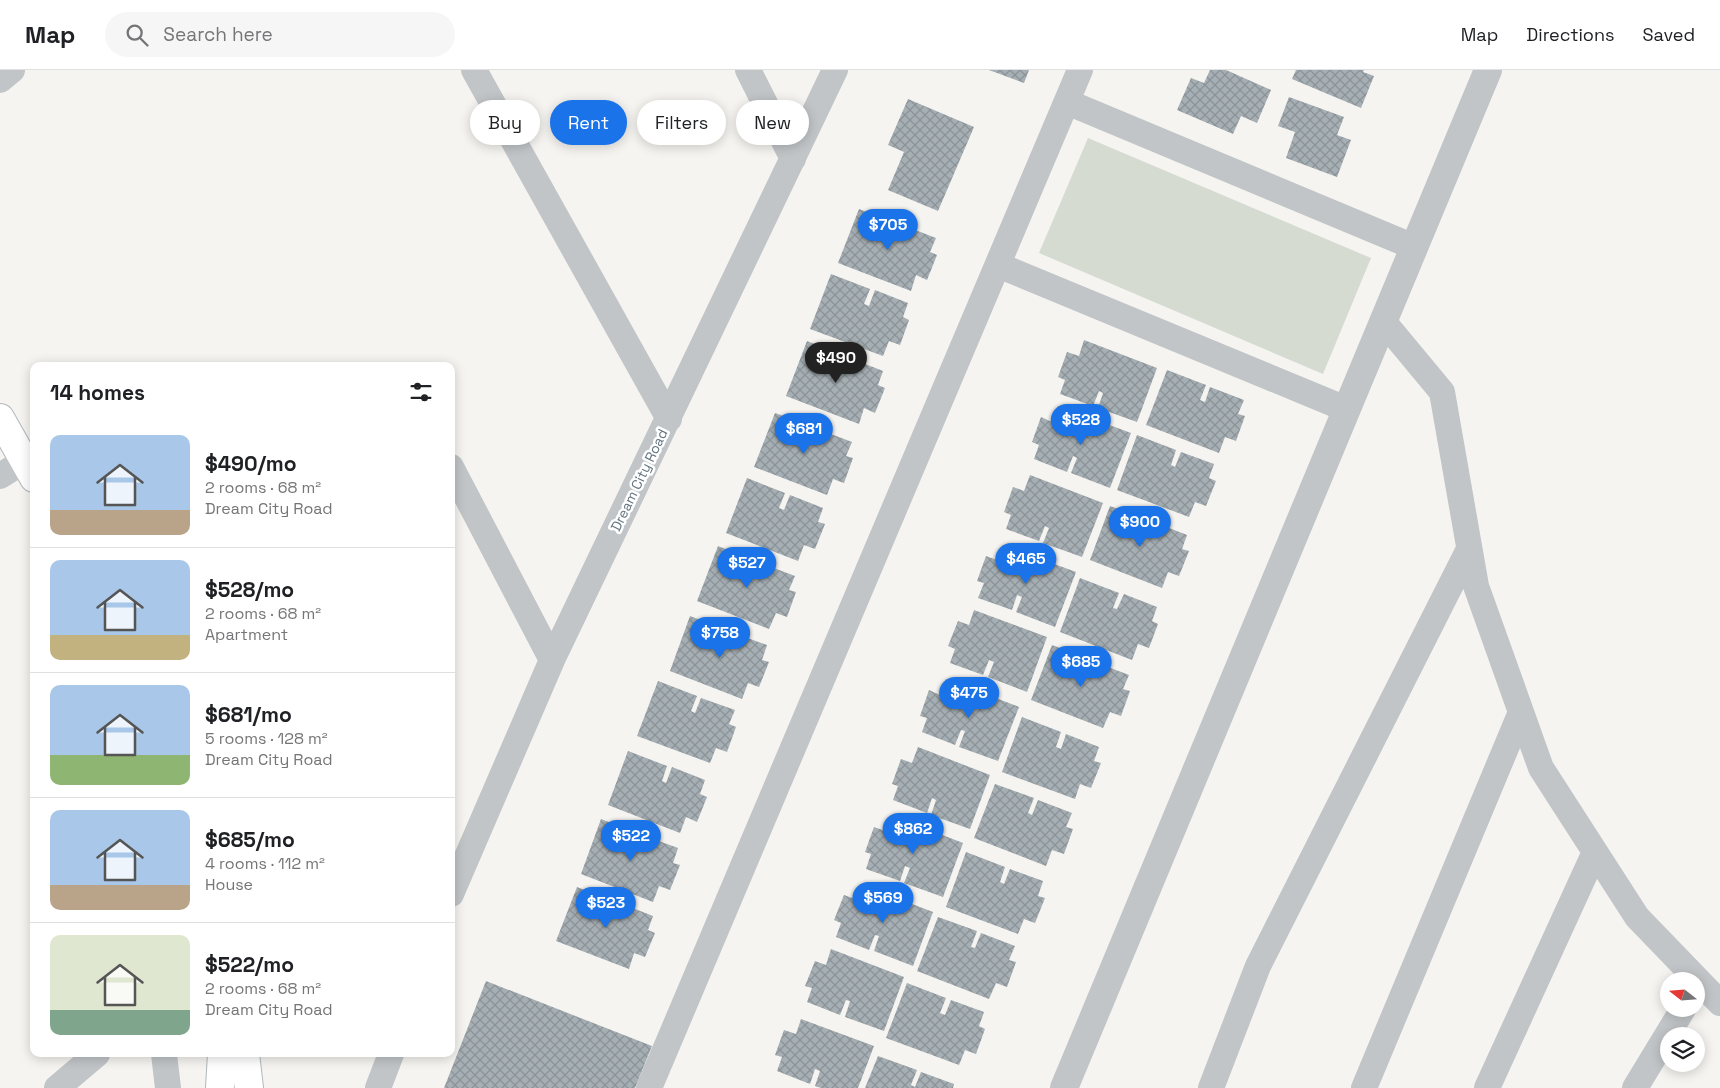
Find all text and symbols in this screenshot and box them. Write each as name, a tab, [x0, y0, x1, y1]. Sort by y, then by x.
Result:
search box	[105, 12, 455, 57]
text: Map	[25, 19, 75, 50]
icon: search	[123, 21, 151, 49]
text: Search here	[163, 22, 273, 47]
text: Map	[1461, 23, 1498, 46]
text: Directions	[1526, 23, 1615, 46]
text: Saved	[1643, 23, 1695, 46]
chip: Buy	[470, 100, 540, 145]
chip: Rent	[550, 100, 627, 145]
chip: Filters	[637, 100, 726, 145]
chip: New	[736, 100, 809, 145]
pin: $705	[858, 208, 918, 251]
text: $705	[869, 214, 907, 235]
pin: $490	[806, 342, 866, 384]
text: $490	[816, 347, 856, 368]
icon: filters	[407, 378, 435, 406]
text: 14 homes	[50, 379, 145, 406]
pin: $528	[1051, 404, 1111, 446]
text: $528	[1062, 409, 1100, 430]
pin: $681	[774, 412, 834, 455]
text: $681	[786, 418, 822, 439]
street label: Dream City Road	[606, 426, 672, 534]
text: $490/mo	[205, 450, 297, 477]
icon: home	[90, 455, 150, 515]
text: 2 rooms · 68 m²	[205, 477, 321, 498]
text: Dream City Road	[205, 498, 333, 519]
pin: $900	[1110, 506, 1170, 548]
text: $900	[1120, 511, 1160, 532]
pin: $465	[996, 542, 1056, 585]
pin: $527	[717, 546, 777, 589]
text: $465	[1006, 548, 1046, 569]
text: $527	[728, 552, 766, 573]
text: $528/mo	[205, 576, 294, 603]
icon: home	[90, 580, 150, 640]
text: 2 rooms · 68 m²	[205, 603, 321, 624]
pin: $758	[690, 616, 750, 659]
text: $758	[701, 622, 739, 643]
text: Apartment	[205, 624, 288, 645]
pin: $685	[1051, 646, 1111, 688]
text: $685	[1062, 651, 1100, 672]
pin: $475	[939, 676, 999, 719]
text: $475	[950, 682, 988, 703]
text: $681/mo	[205, 701, 292, 728]
icon: home	[90, 705, 150, 765]
text: 5 rooms · 128 m²	[205, 728, 328, 749]
text: Dream City Road	[205, 749, 333, 770]
pin: $862	[883, 812, 943, 855]
text: $862	[894, 818, 932, 839]
pin: $522	[601, 820, 661, 862]
text: $522	[612, 825, 650, 846]
text: $685/mo	[205, 826, 295, 853]
icon: home	[90, 830, 150, 890]
text: 4 rooms · 112 m²	[205, 853, 325, 874]
text: House	[205, 874, 253, 895]
pin: $569	[853, 882, 913, 924]
pin: $523	[576, 886, 636, 929]
text: $569	[863, 887, 903, 908]
text: $523	[587, 892, 625, 913]
text: $522/mo	[205, 951, 294, 978]
icon: home	[90, 955, 150, 1015]
north arrow	[1660, 972, 1705, 1018]
map controls	[1660, 972, 1705, 1072]
text: 2 rooms · 68 m²	[205, 978, 321, 999]
text: Dream City Road	[205, 999, 333, 1020]
button: layers	[1660, 1027, 1705, 1072]

